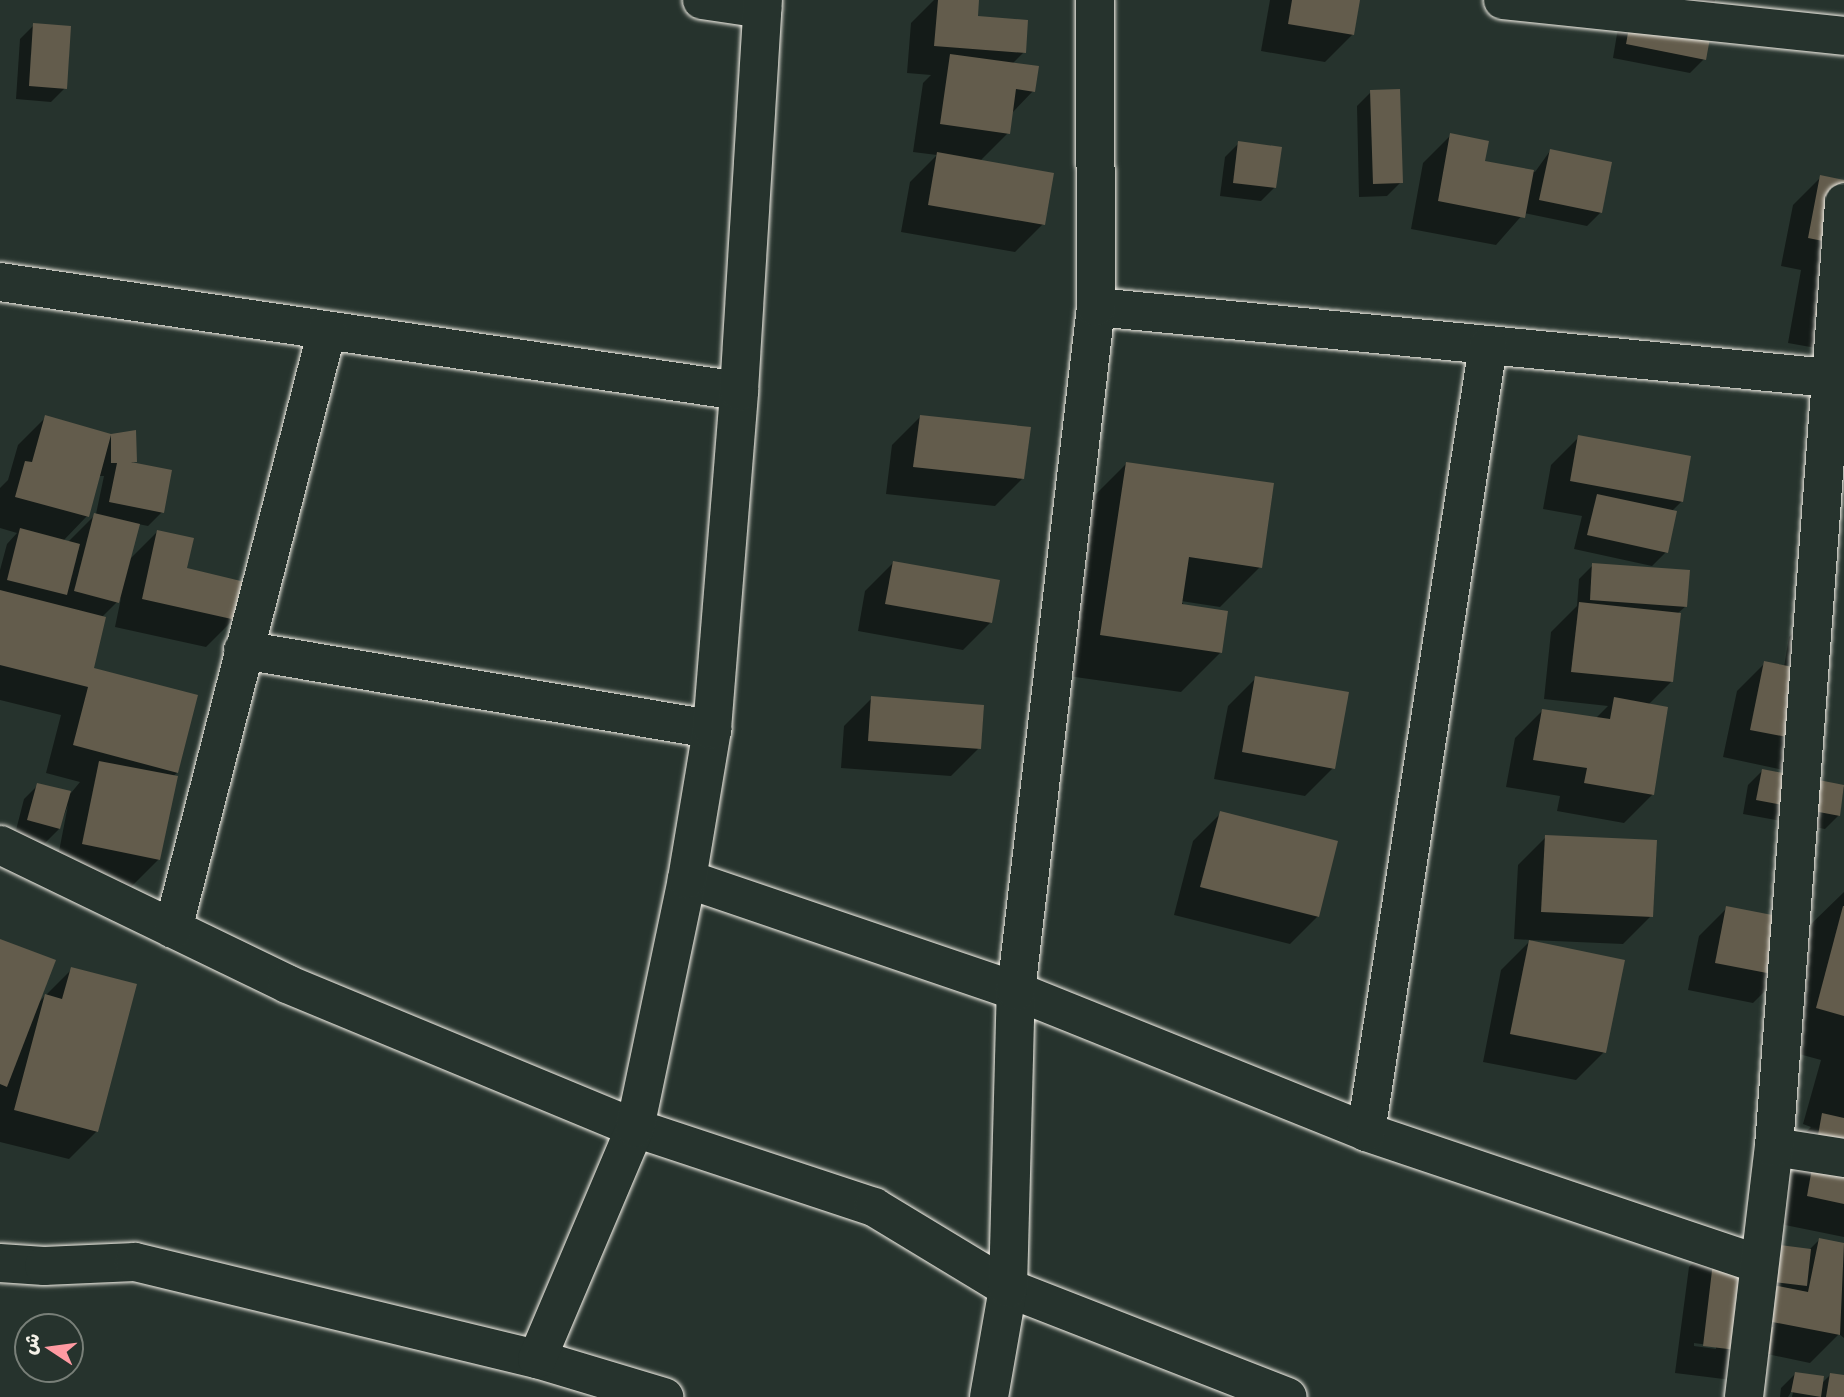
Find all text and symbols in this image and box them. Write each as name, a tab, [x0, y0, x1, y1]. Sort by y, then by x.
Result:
north arrow	[14, 1313, 84, 1383]
text: ش	[15, 1331, 46, 1357]

